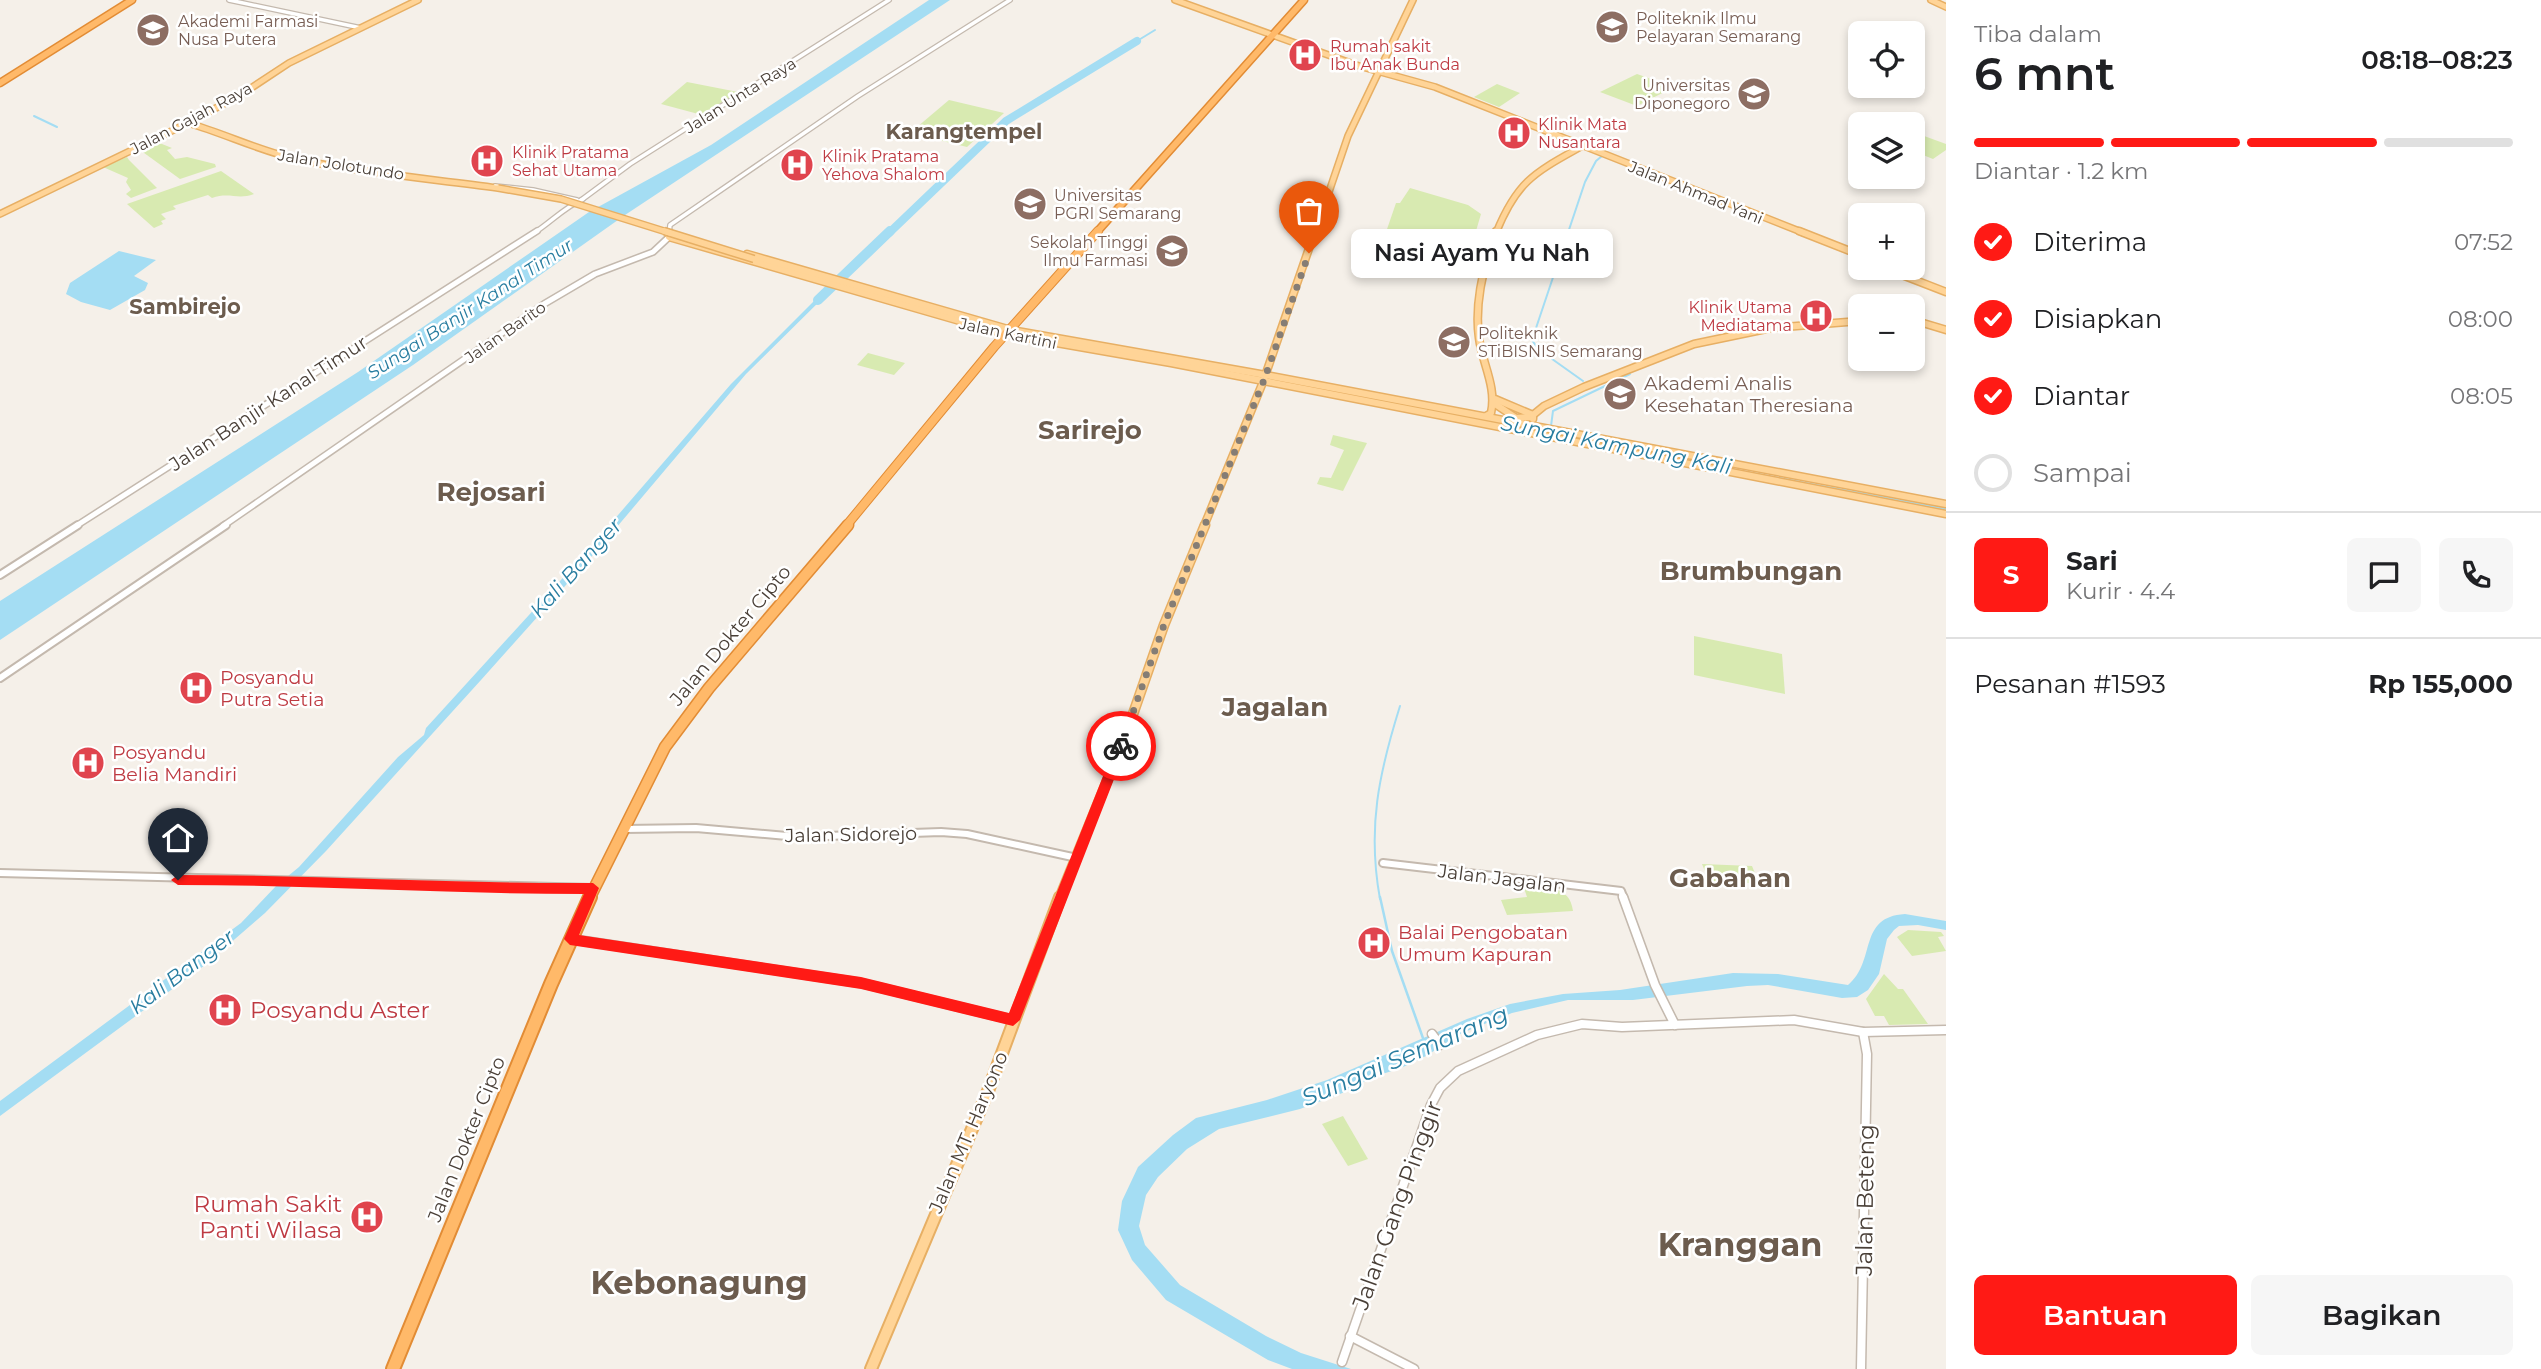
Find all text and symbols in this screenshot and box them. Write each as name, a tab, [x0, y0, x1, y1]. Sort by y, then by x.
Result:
school or university icon: Politeknik Ilmu Pelayaran Semarang	[1593, 8, 1631, 46]
place label: Politeknik Ilmu Pelayaran Semarang	[1636, 9, 1801, 46]
school or university icon: Akademi Farmasi Nusa Putera	[134, 11, 172, 49]
place label: Akademi Farmasi Nusa Putera	[178, 12, 318, 49]
text: Tiba dalam	[1974, 20, 2102, 48]
map controls	[1848, 21, 1925, 371]
button: locate	[1848, 21, 1925, 98]
hospital icon: Rumah sakit Ibu Anak Bunda	[1286, 36, 1324, 74]
place label: Rumah sakit Ibu Anak Bunda	[1330, 37, 1460, 74]
text: 08:18–08:23	[2361, 44, 2513, 76]
text: 6 mnt	[1974, 45, 2115, 102]
street label: Jalan Unta Raya	[680, 53, 800, 138]
school or university icon: Universitas Diponegoro	[1735, 75, 1773, 113]
place label: Universitas Diponegoro	[1634, 76, 1730, 113]
street label: Jalan Gajah Raya	[126, 78, 255, 159]
button: layers	[1848, 112, 1925, 189]
hospital icon: Klinik Mata Nusantara	[1495, 114, 1533, 152]
place label: Klinik Mata Nusantara	[1538, 115, 1627, 152]
district label: Karangtempel	[886, 119, 1042, 144]
hospital icon: Klinik Pratama Sehat Utama	[468, 142, 506, 180]
place label: Klinik Pratama Sehat Utama	[512, 143, 629, 180]
street label: Jalan Jolotundo	[275, 145, 405, 184]
hospital icon: Klinik Pratama Yehova Shalom	[778, 146, 816, 184]
place label: Klinik Pratama Yehova Shalom	[822, 147, 945, 184]
street label: Jalan Ahmad Yani	[1625, 156, 1766, 228]
text: Diantar · 1.2 km	[1974, 157, 2148, 185]
pin	[1279, 181, 1339, 253]
school or university icon: Universitas PGRI Semarang	[1011, 185, 1049, 223]
place label: Universitas PGRI Semarang	[1054, 186, 1181, 223]
icon: bag	[1290, 192, 1328, 230]
button: +	[1848, 203, 1925, 280]
icon: check	[1974, 223, 2012, 261]
text: Diterima	[2033, 226, 2147, 258]
text: 07:52	[2454, 228, 2513, 256]
callout: Nasi Ayam Yu Nah	[1351, 229, 1614, 278]
school or university icon: Sekolah Tinggi Ilmu Farmasi	[1153, 232, 1191, 270]
place label: Sekolah Tinggi Ilmu Farmasi	[1030, 233, 1148, 270]
water label: Sungai Banjir Kanal Timur	[363, 234, 578, 384]
text: Nasi Ayam Yu Nah	[1374, 239, 1590, 267]
district label: Sambirejo	[129, 294, 241, 319]
button: −	[1848, 294, 1925, 371]
hospital icon: Klinik Utama Mediatama	[1797, 297, 1835, 335]
street label: Jalan Barito	[460, 298, 549, 368]
place label: Klinik Utama Mediatama	[1688, 298, 1792, 335]
icon: check	[1974, 300, 2012, 338]
text: Disiapkan	[2033, 303, 2162, 335]
text: 08:00	[2448, 305, 2513, 333]
street label: Jalan Kartini	[956, 314, 1058, 353]
school or university icon: Politeknik STiBISNIS Semarang	[1435, 323, 1473, 361]
place label: Politeknik STiBISNIS Semarang	[1478, 324, 1643, 361]
street label: Jalan Banjir Kanal Timur	[164, 331, 372, 477]
place label: Akademi Analis Kesehatan Theresiana	[1644, 372, 1853, 417]
school or university icon: Akademi Analis Kesehatan Theresiana	[1601, 375, 1639, 413]
icon: check	[1974, 377, 2012, 415]
text: Diantar	[2033, 380, 2130, 412]
text: 08:05	[2450, 382, 2513, 410]
water label: Sungai Kampung Kali	[1499, 410, 1734, 479]
district label: Sarirejo	[1038, 414, 1142, 446]
text: Sampai	[2033, 457, 2132, 489]
district label: Rejosari	[436, 476, 546, 508]
water label: Kali Banger	[524, 512, 627, 623]
button: chat	[2347, 538, 2421, 612]
button: phone	[2439, 538, 2513, 612]
text: Sari	[2066, 545, 2118, 577]
district label: Brumbungan	[1660, 555, 1842, 587]
text: S	[2003, 559, 2019, 591]
street label: Jalan Dokter Cipto	[664, 560, 796, 711]
text: Kurir · 4.4	[2066, 577, 2175, 605]
place label: Posyandu Putra Setia	[220, 666, 324, 711]
text: Pesanan #1593	[1974, 668, 2166, 700]
text: Rp 155,000	[2368, 668, 2513, 700]
hospital icon: Posyandu Putra Setia	[177, 669, 215, 707]
district label: Jagalan	[1221, 691, 1328, 723]
courier	[1086, 711, 1156, 781]
icon: bike	[1102, 727, 1140, 765]
place label: Posyandu Belia Mandiri	[112, 741, 237, 786]
hospital icon: Posyandu Belia Mandiri	[69, 744, 107, 782]
pin	[148, 808, 208, 880]
icon: home	[159, 819, 197, 857]
street label: Jalan Sidorejo	[784, 822, 917, 847]
street label: Jalan Jagalan	[1436, 859, 1567, 898]
district label: Gabahan	[1669, 862, 1791, 894]
place label: Balai Pengobatan Umum Kapuran	[1398, 921, 1568, 966]
water label: Kali Banger	[124, 924, 240, 1019]
hospital icon: Balai Pengobatan Umum Kapuran	[1355, 924, 1393, 962]
hospital icon: Posyandu Aster	[206, 991, 244, 1029]
place label: Posyandu Aster	[250, 996, 430, 1024]
water label: Sungai Semarang	[1297, 999, 1513, 1112]
street label: Jalan MT. Haryono	[924, 1048, 1013, 1217]
street label: Jalan Dokter Cipto	[422, 1053, 510, 1226]
street label: Jalan Gang Pinggir	[1346, 1097, 1448, 1314]
street label: Jalan Beteng	[1850, 1124, 1880, 1277]
place label: Rumah Sakit Panti Wilasa	[194, 1190, 342, 1244]
hospital icon: Rumah Sakit Panti Wilasa	[348, 1198, 386, 1236]
district label: Kranggan	[1658, 1225, 1822, 1264]
district label: Kebonagung	[590, 1263, 808, 1302]
button: Bantuan	[1974, 1275, 2237, 1355]
button: Bagikan	[2251, 1275, 2513, 1355]

